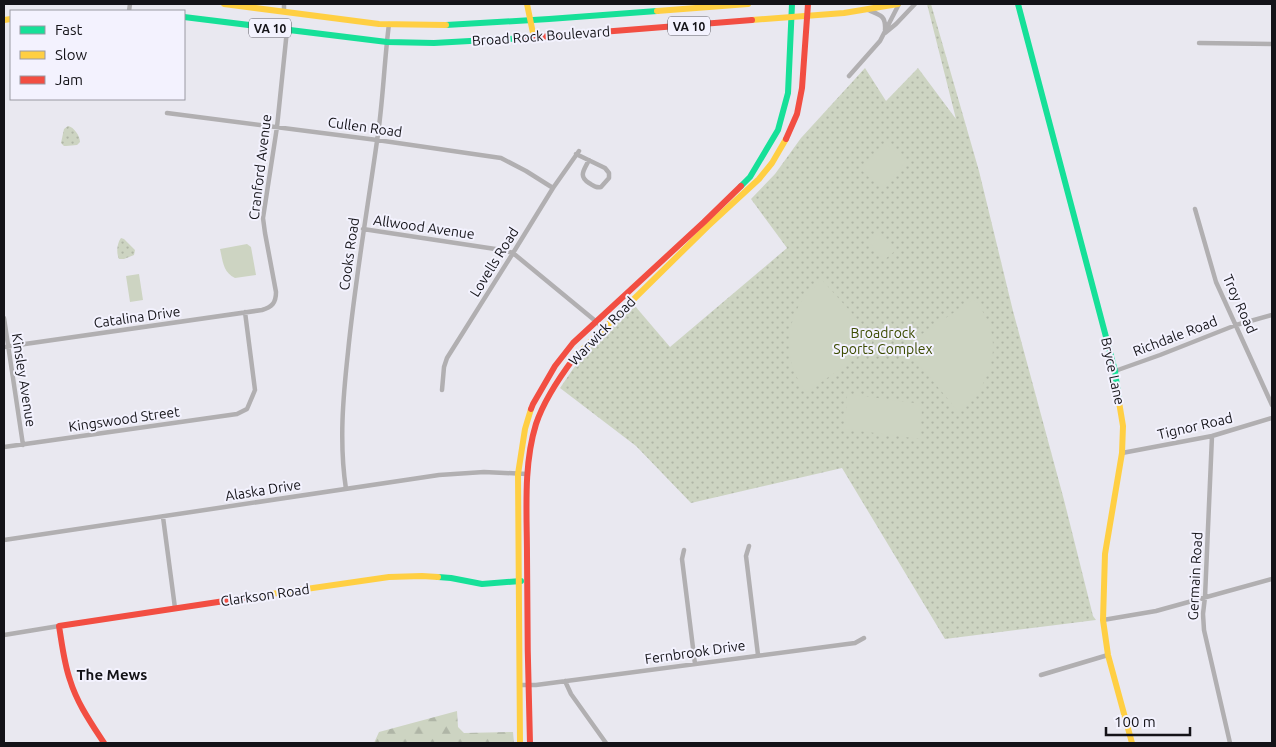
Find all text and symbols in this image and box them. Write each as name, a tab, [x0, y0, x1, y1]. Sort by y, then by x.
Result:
legend	[10, 10, 185, 100]
road number: VA 10	[668, 16, 710, 36]
road number: VA 10	[249, 18, 291, 38]
text: Fast	[55, 21, 83, 38]
street label: Broad Rock Boulevard	[471, 23, 611, 49]
text: Slow	[55, 46, 88, 63]
text: Jam	[55, 71, 83, 88]
street label: Cranford Avenue	[246, 113, 274, 221]
street label: Cullen Road	[327, 114, 403, 140]
street label: Allwood Avenue	[372, 212, 476, 242]
street label: Cooks Road	[336, 216, 362, 292]
street label: Lovells Road	[466, 224, 522, 300]
street label: Troy Road	[1220, 272, 1260, 336]
street label: Warwick Road	[565, 294, 639, 368]
street label: Catalina Drive	[93, 303, 181, 331]
street label: Richdale Road	[1131, 313, 1219, 359]
park label: Broadrock Sports Complex	[833, 325, 933, 357]
street label: Kinsley Avenue	[9, 332, 39, 428]
street label: Bryce Lane	[1098, 336, 1128, 406]
street label: Kingswood Street	[67, 403, 181, 435]
street label: Tignor Road	[1156, 410, 1234, 442]
street label: Alaska Drive	[224, 476, 302, 504]
street label: Germain Road	[1185, 531, 1205, 621]
street label: Clarkson Road	[220, 581, 310, 609]
street label: Fernbrook Drive	[644, 637, 746, 667]
district label: The Mews	[77, 666, 147, 683]
scale bar	[1106, 704, 1190, 736]
text: 100 m	[1114, 713, 1156, 730]

